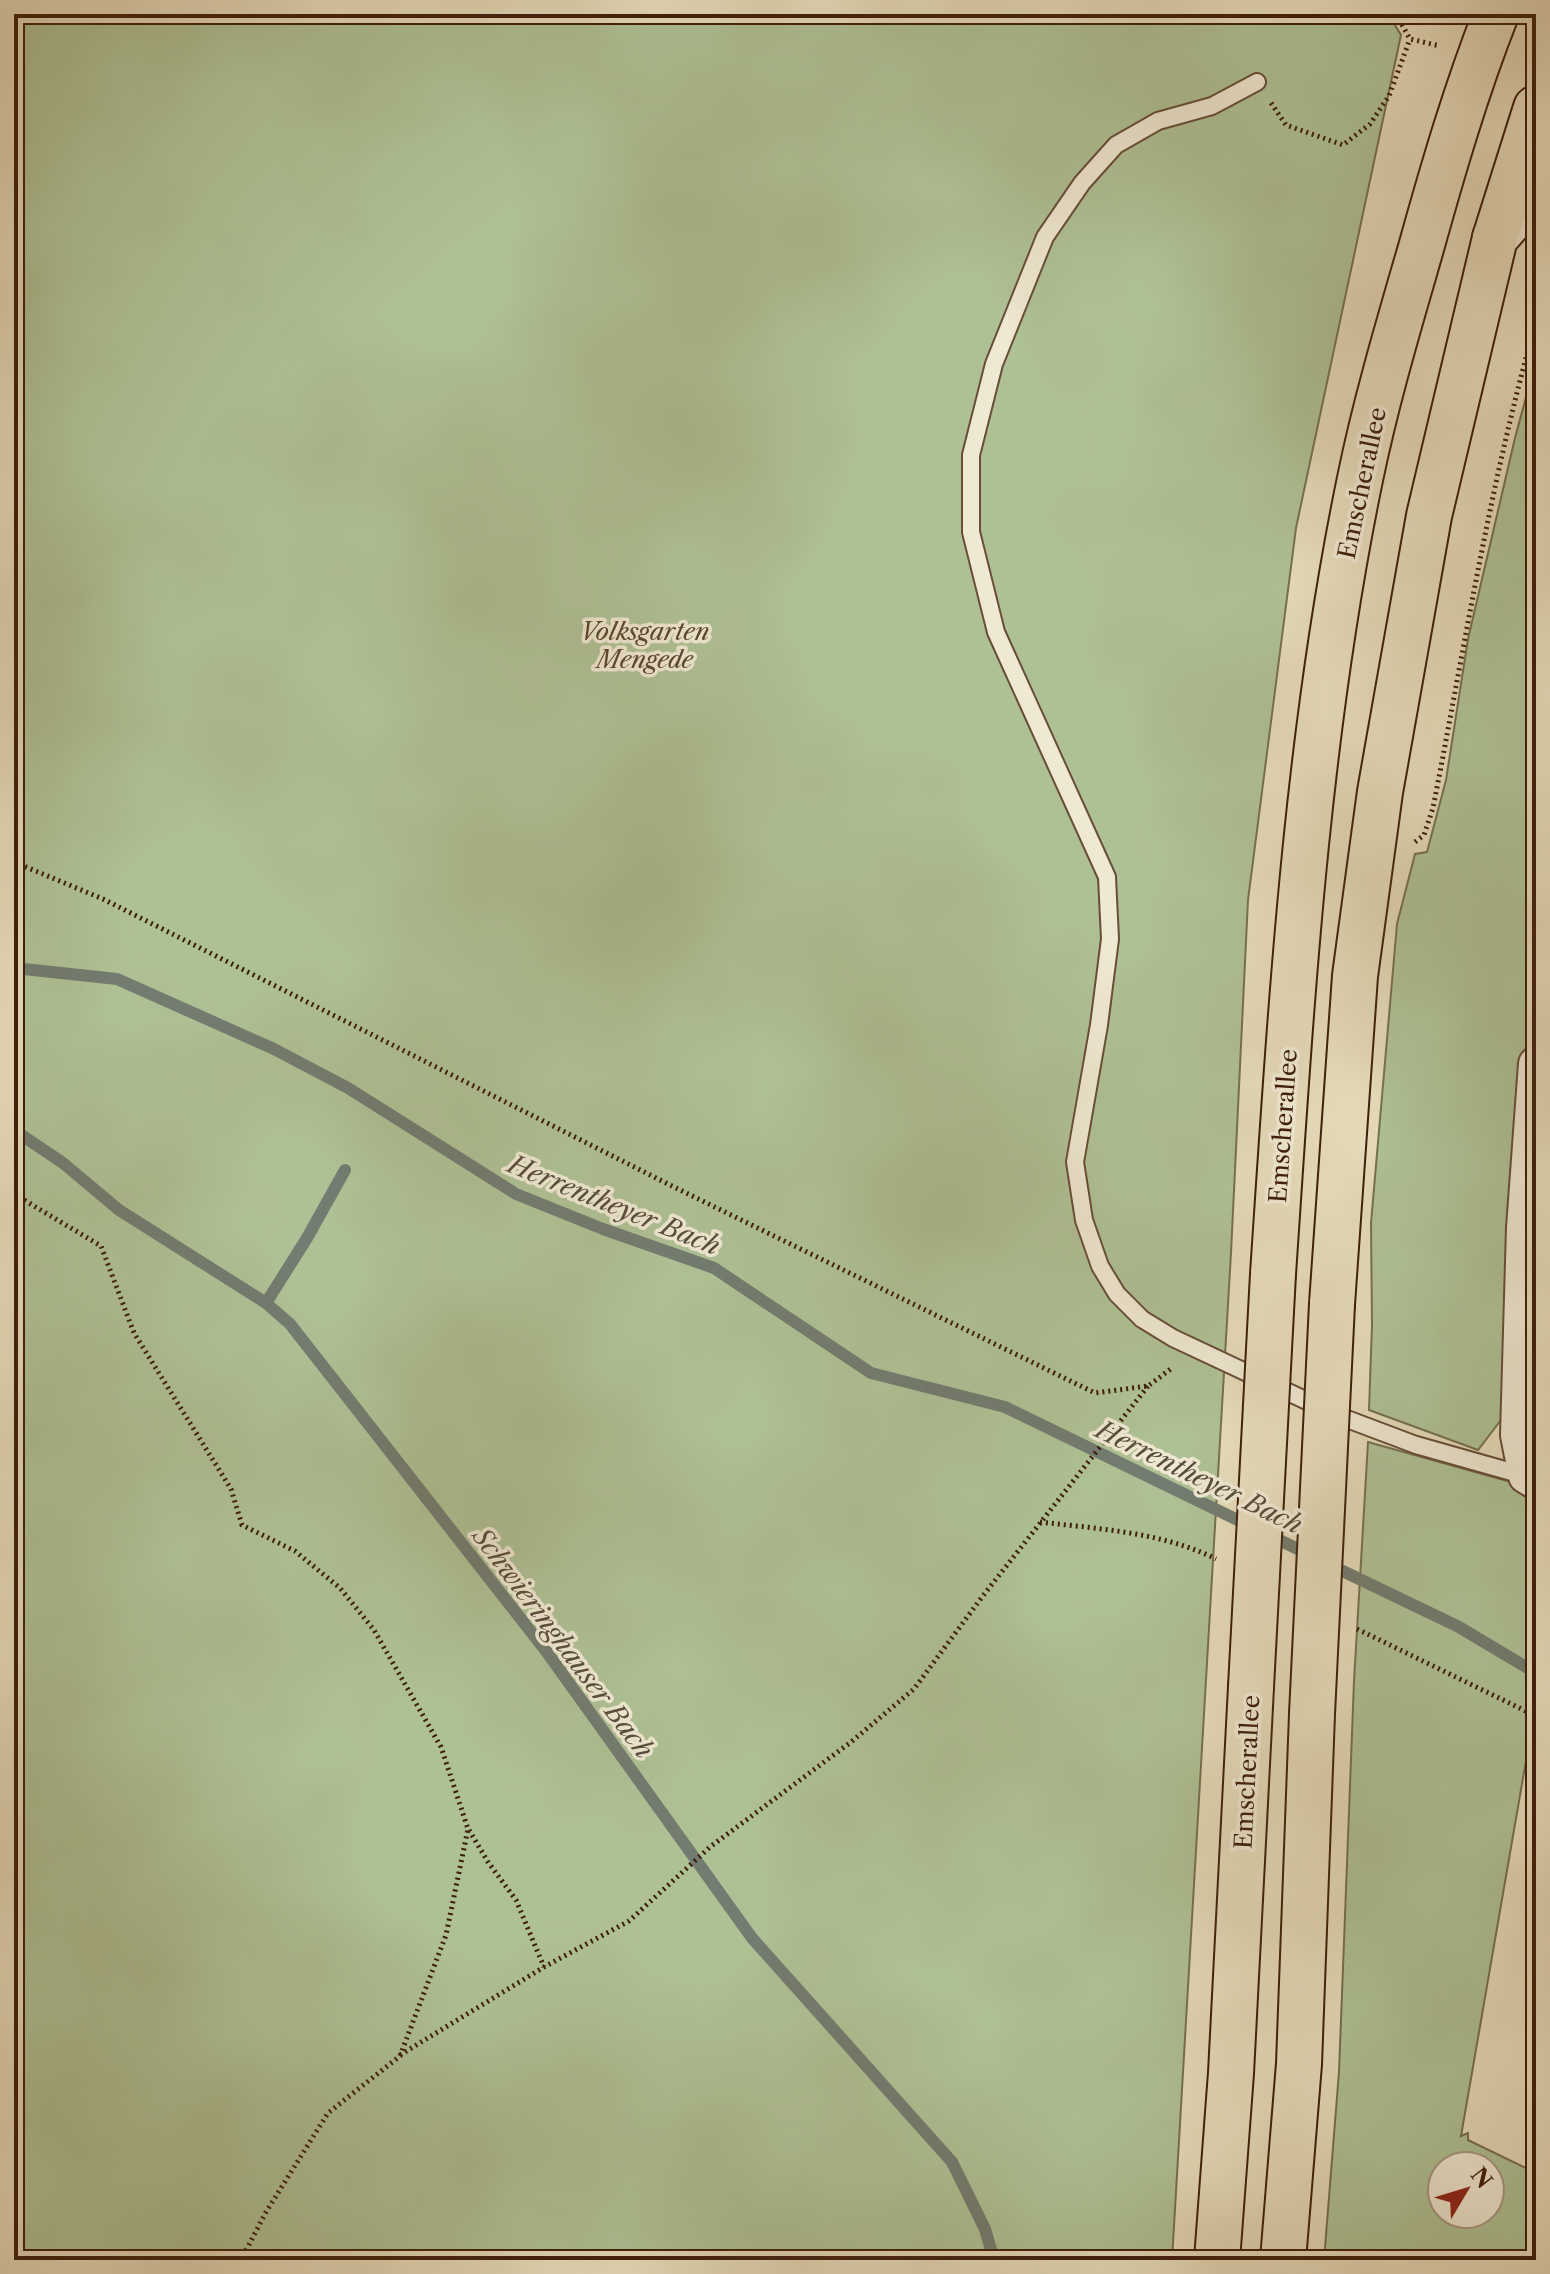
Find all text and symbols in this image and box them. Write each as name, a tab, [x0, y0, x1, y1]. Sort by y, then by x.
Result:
street label: Emscherallee	[1332, 405, 1392, 561]
park label: Volksgarten Mengede	[580, 617, 710, 674]
street label: Emscherallee	[1263, 1048, 1303, 1204]
water label: Herrentheyer Bach	[502, 1147, 725, 1262]
water label: Herrentheyer Bach	[1089, 1412, 1307, 1541]
water label: Schwieringhauser Bach	[465, 1520, 660, 1764]
street label: Emscherallee	[1228, 1694, 1266, 1850]
north arrow	[1426, 2150, 1506, 2230]
text: N	[1465, 2162, 1498, 2194]

